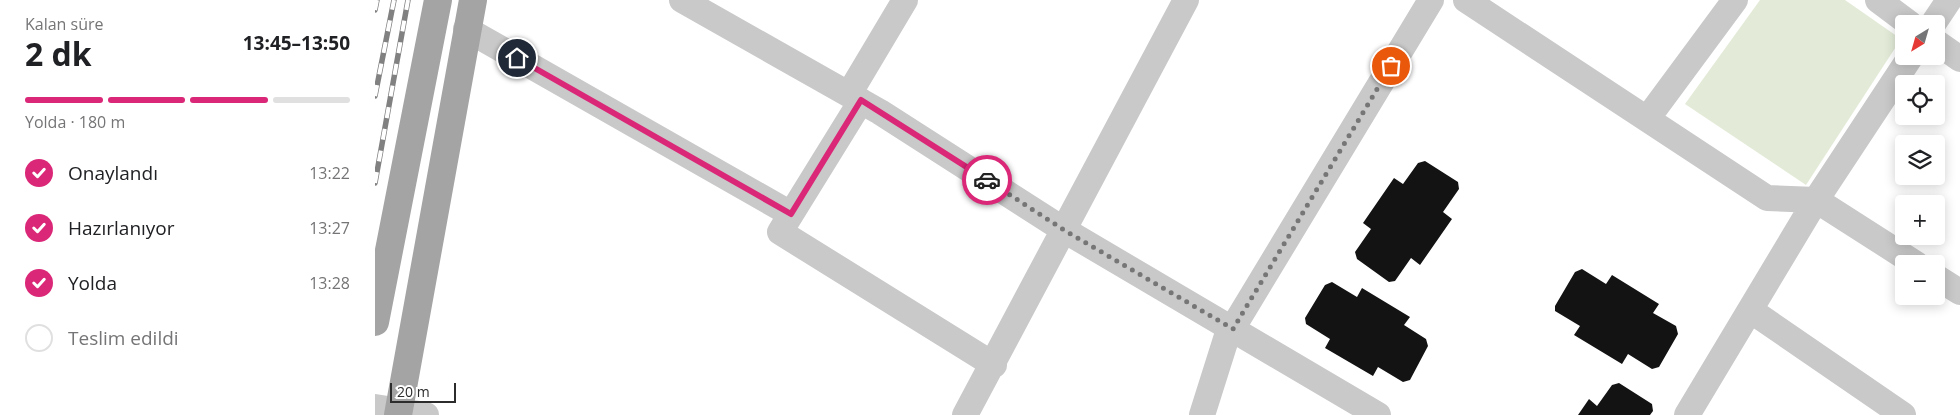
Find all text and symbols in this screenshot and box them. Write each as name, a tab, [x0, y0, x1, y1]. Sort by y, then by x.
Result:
text: Kalan süre	[25, 13, 104, 35]
north arrow	[1895, 15, 1945, 65]
map controls	[1895, 15, 1945, 305]
text: 13:45–13:50	[243, 30, 350, 56]
text: 2 dk	[25, 32, 92, 75]
pin	[496, 37, 538, 79]
icon: home	[503, 44, 531, 72]
pin	[1370, 45, 1412, 87]
icon: bag	[1377, 52, 1405, 80]
button: locate	[1895, 75, 1945, 125]
text: Yolda · 180 m	[25, 111, 125, 133]
button: layers	[1895, 135, 1945, 185]
courier	[962, 155, 1012, 205]
icon: check	[25, 159, 53, 187]
text: Onaylandı	[68, 160, 158, 186]
text: 13:22	[309, 162, 350, 184]
icon: car	[973, 166, 1001, 194]
button: +	[1895, 195, 1945, 245]
icon: check	[25, 214, 53, 242]
text: Hazırlanıyor	[68, 215, 175, 241]
text: 13:27	[309, 217, 350, 239]
button: −	[1895, 255, 1945, 305]
icon: check	[25, 269, 53, 297]
text: Yolda	[68, 270, 117, 296]
text: 13:28	[309, 272, 350, 294]
text: Teslim edildi	[68, 325, 179, 351]
scale bar	[390, 380, 456, 403]
text: 20 m	[397, 382, 430, 401]

